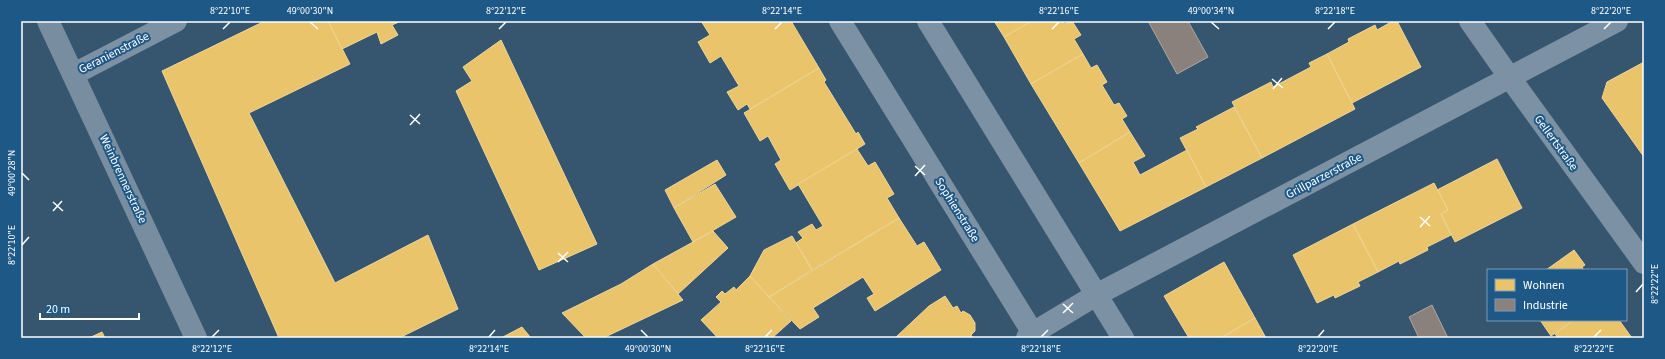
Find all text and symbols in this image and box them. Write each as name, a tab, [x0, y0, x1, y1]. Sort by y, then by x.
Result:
text: 8°22'10"E	[210, 4, 250, 18]
text: 49°00'30"N	[287, 4, 333, 18]
text: 8°22'12"E	[486, 4, 526, 18]
text: 8°22'14"E	[762, 4, 802, 18]
text: 8°22'16"E	[1039, 4, 1079, 18]
text: 49°00'34"N	[1188, 4, 1234, 18]
text: 8°22'18"E	[1315, 4, 1355, 18]
text: 8°22'20"E	[1591, 4, 1631, 18]
street label: Geranienstraße	[76, 28, 152, 78]
street label: Gellertstraße	[1530, 112, 1582, 174]
street label: Weinbrennerstraße	[95, 132, 151, 226]
street label: Grillparzerstraße	[1283, 149, 1365, 203]
text: 49°00'28"N	[5, 150, 19, 196]
street label: Sophienstraße	[930, 174, 984, 246]
text: 8°22'10"E	[5, 225, 19, 265]
text: 8°22'22"E	[1648, 264, 1662, 304]
legend	[1487, 269, 1627, 321]
text: Wohnen	[1523, 277, 1565, 294]
scale bar	[40, 295, 139, 321]
text: Industrie	[1523, 297, 1568, 314]
text: 20 m	[46, 301, 70, 318]
text: 8°22'12"E	[192, 342, 232, 356]
text: 8°22'14"E	[469, 342, 509, 356]
text: 49°00'30"N	[625, 342, 671, 356]
text: 8°22'16"E	[745, 342, 785, 356]
text: 8°22'18"E	[1021, 342, 1061, 356]
text: 8°22'20"E	[1298, 342, 1338, 356]
text: 8°22'22"E	[1574, 342, 1614, 356]

